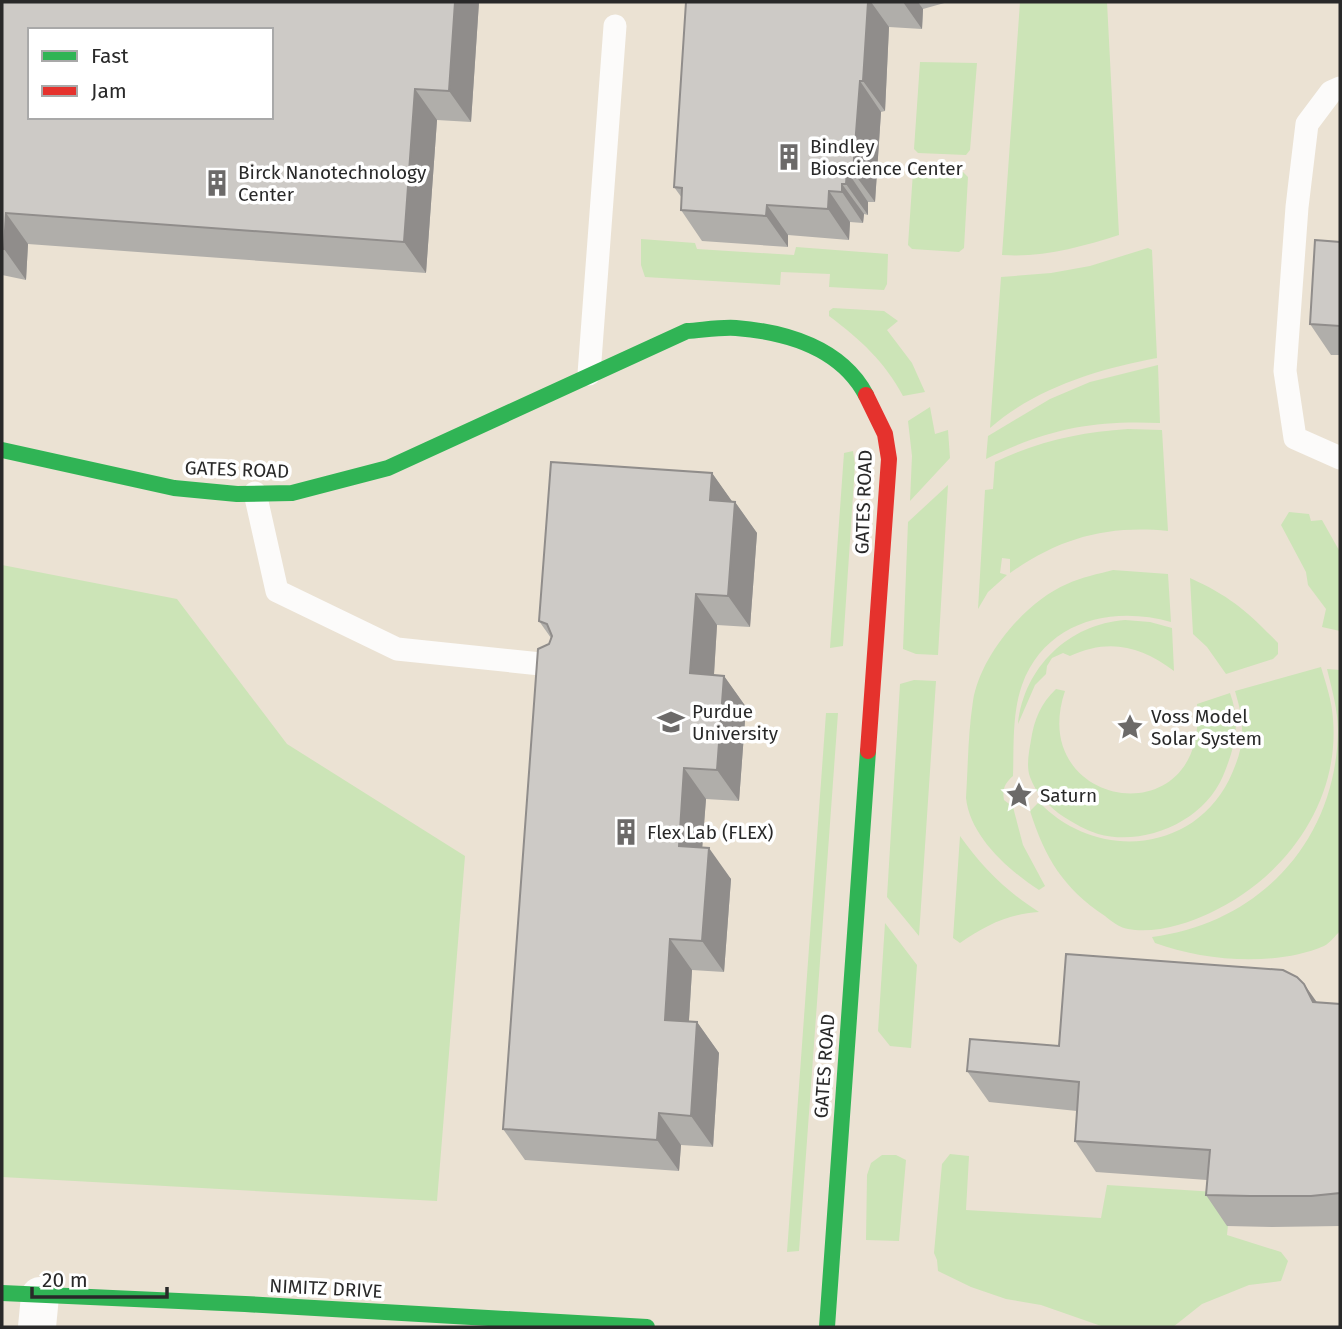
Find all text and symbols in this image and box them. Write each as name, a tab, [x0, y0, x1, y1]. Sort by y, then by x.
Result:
legend	[28, 28, 273, 119]
text: Fast	[91, 43, 129, 69]
text: Jam	[91, 78, 127, 104]
place label: Bindley Bioscience Center	[810, 135, 964, 180]
building icon: Bindley Bioscience Center	[774, 142, 804, 172]
place label: Birck Nanotechnology Center	[238, 161, 427, 206]
building icon: Birck Nanotechnology Center	[202, 168, 232, 198]
street label: GATES ROAD	[850, 449, 877, 555]
street label: GATES ROAD	[184, 456, 290, 483]
place label: Purdue University	[692, 700, 779, 745]
place label: Voss Model Solar System	[1151, 705, 1262, 750]
school or university icon: Purdue University	[656, 707, 686, 737]
place icon: Voss Model Solar System	[1115, 712, 1145, 742]
place icon: Saturn	[1004, 780, 1034, 810]
place label: Saturn	[1040, 784, 1097, 807]
building icon: Flex Lab (FLEX)	[611, 817, 641, 847]
place label: Flex Lab (FLEX)	[647, 821, 774, 844]
street label: GATES ROAD	[809, 1013, 840, 1119]
scale bar	[32, 1256, 166, 1300]
text: 20 m	[42, 1267, 88, 1293]
street label: NIMITZ DRIVE	[269, 1274, 383, 1303]

